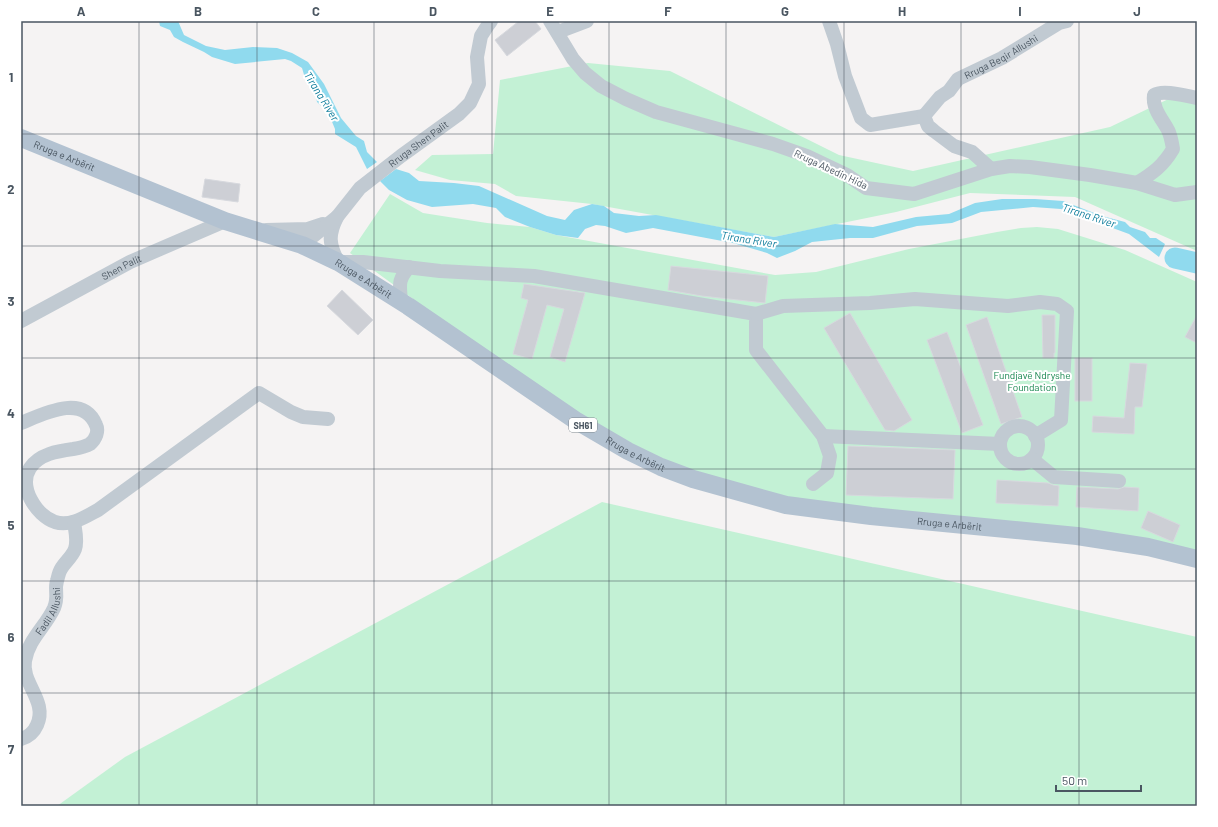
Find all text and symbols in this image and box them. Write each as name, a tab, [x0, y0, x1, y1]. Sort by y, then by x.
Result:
text: A	[77, 3, 86, 19]
text: B	[194, 3, 202, 19]
text: C	[312, 3, 320, 19]
text: D	[429, 3, 437, 19]
text: E	[546, 3, 554, 19]
text: F	[664, 3, 672, 19]
text: G	[781, 3, 789, 19]
text: H	[898, 3, 906, 19]
text: I	[1018, 3, 1022, 19]
text: J	[1133, 3, 1141, 19]
street label: Rruga Beqir Allushi	[962, 32, 1040, 81]
text: 1	[9, 69, 13, 85]
water label: Tirana River	[302, 69, 343, 124]
street label: Rruga Shen Palit	[386, 118, 451, 170]
street label: Rruga e Arbërit	[32, 138, 97, 174]
street label: Rruga Abedin Hida	[792, 147, 870, 191]
text: 2	[7, 181, 15, 197]
water label: Tirana River	[1061, 200, 1119, 230]
water label: Tirana River	[721, 228, 779, 250]
street label: Shen Palit	[99, 252, 144, 282]
street label: Rruga e Arbërit	[333, 256, 395, 301]
text: 3	[7, 293, 15, 309]
park label: Fundjavë Ndryshe Foundation	[994, 369, 1070, 393]
text: 4	[7, 405, 15, 421]
road number: SH61	[569, 418, 597, 432]
street label: Rruga e Arbërit	[604, 433, 667, 474]
street label: Rruga e Arbërit	[916, 514, 983, 533]
text: 5	[7, 517, 15, 533]
street label: Fadil Allushi	[32, 587, 62, 637]
text: 6	[8, 629, 15, 645]
text: 7	[8, 741, 15, 757]
scale bar	[1056, 767, 1141, 793]
text: 50 m	[1062, 773, 1087, 787]

